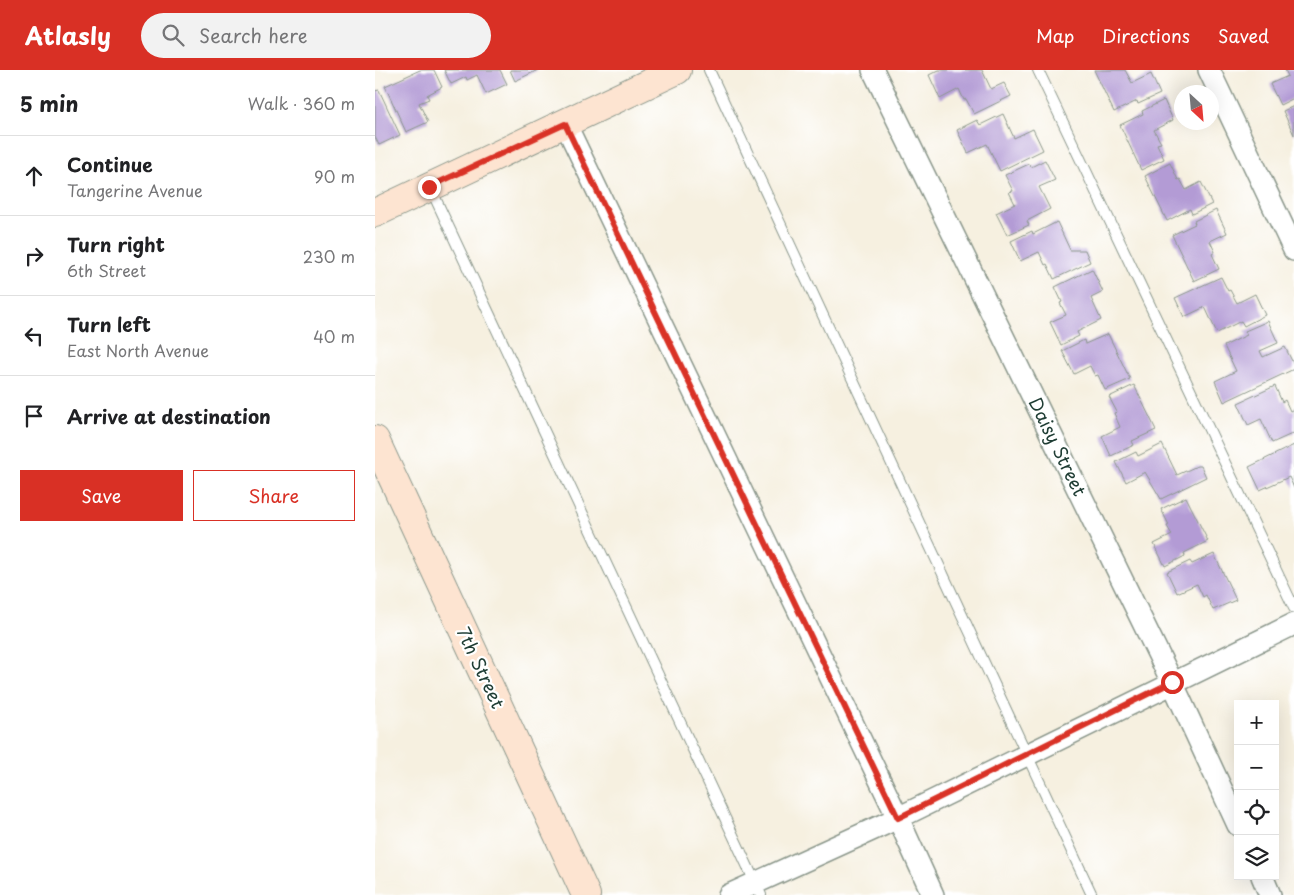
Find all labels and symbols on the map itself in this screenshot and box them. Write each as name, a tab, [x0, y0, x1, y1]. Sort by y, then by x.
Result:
north arrow	[1174, 85, 1219, 130]
route end	[418, 176, 441, 199]
street label: Daisy Street	[1023, 392, 1094, 500]
street label: 7th Street	[451, 622, 512, 713]
route start	[1161, 671, 1184, 694]

